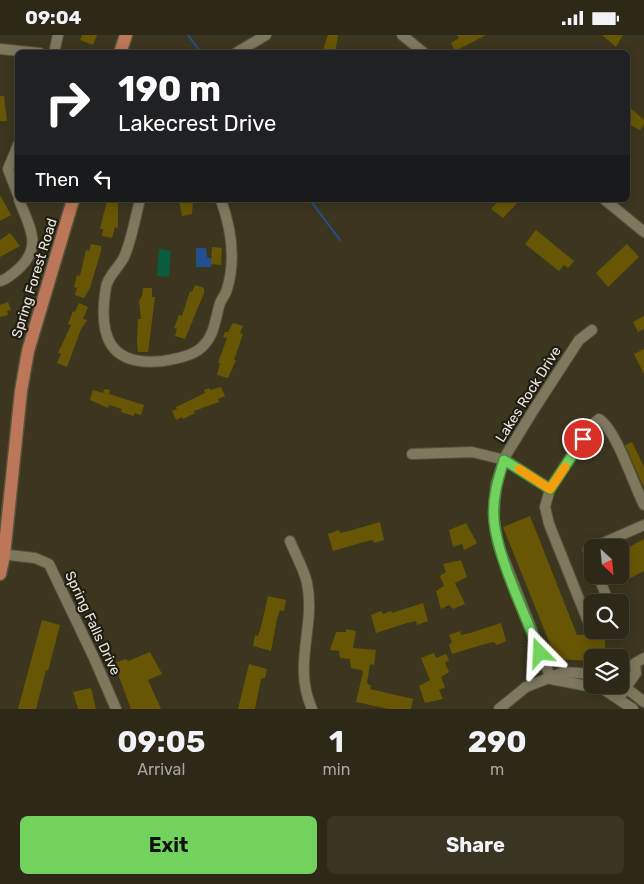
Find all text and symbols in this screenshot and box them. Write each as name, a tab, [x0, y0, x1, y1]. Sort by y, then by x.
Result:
text: 09:04	[25, 6, 82, 29]
text: 190 m	[118, 68, 221, 110]
icon: right	[35, 70, 100, 135]
text: Lakecrest Drive	[118, 110, 276, 137]
icon: left	[89, 165, 117, 193]
text: Then	[35, 168, 79, 191]
street label: Spring Forest Road	[8, 216, 61, 340]
street label: Lakes Rock Drive	[492, 343, 565, 445]
pin	[562, 418, 604, 460]
icon: arrive	[569, 425, 597, 453]
north arrow	[584, 539, 629, 584]
map controls	[584, 539, 629, 694]
street label: Spring Falls Drive	[61, 569, 124, 678]
button: search	[584, 594, 629, 639]
position arrow	[513, 626, 565, 678]
button: layers	[584, 649, 629, 694]
text: 09:05	[117, 724, 205, 760]
text: 1	[329, 724, 344, 760]
text: 290	[468, 724, 527, 760]
text: Arrival	[137, 760, 185, 779]
text: min	[323, 760, 350, 779]
text: m	[490, 760, 504, 779]
button: Exit	[20, 816, 317, 874]
button: Share	[327, 816, 624, 874]

